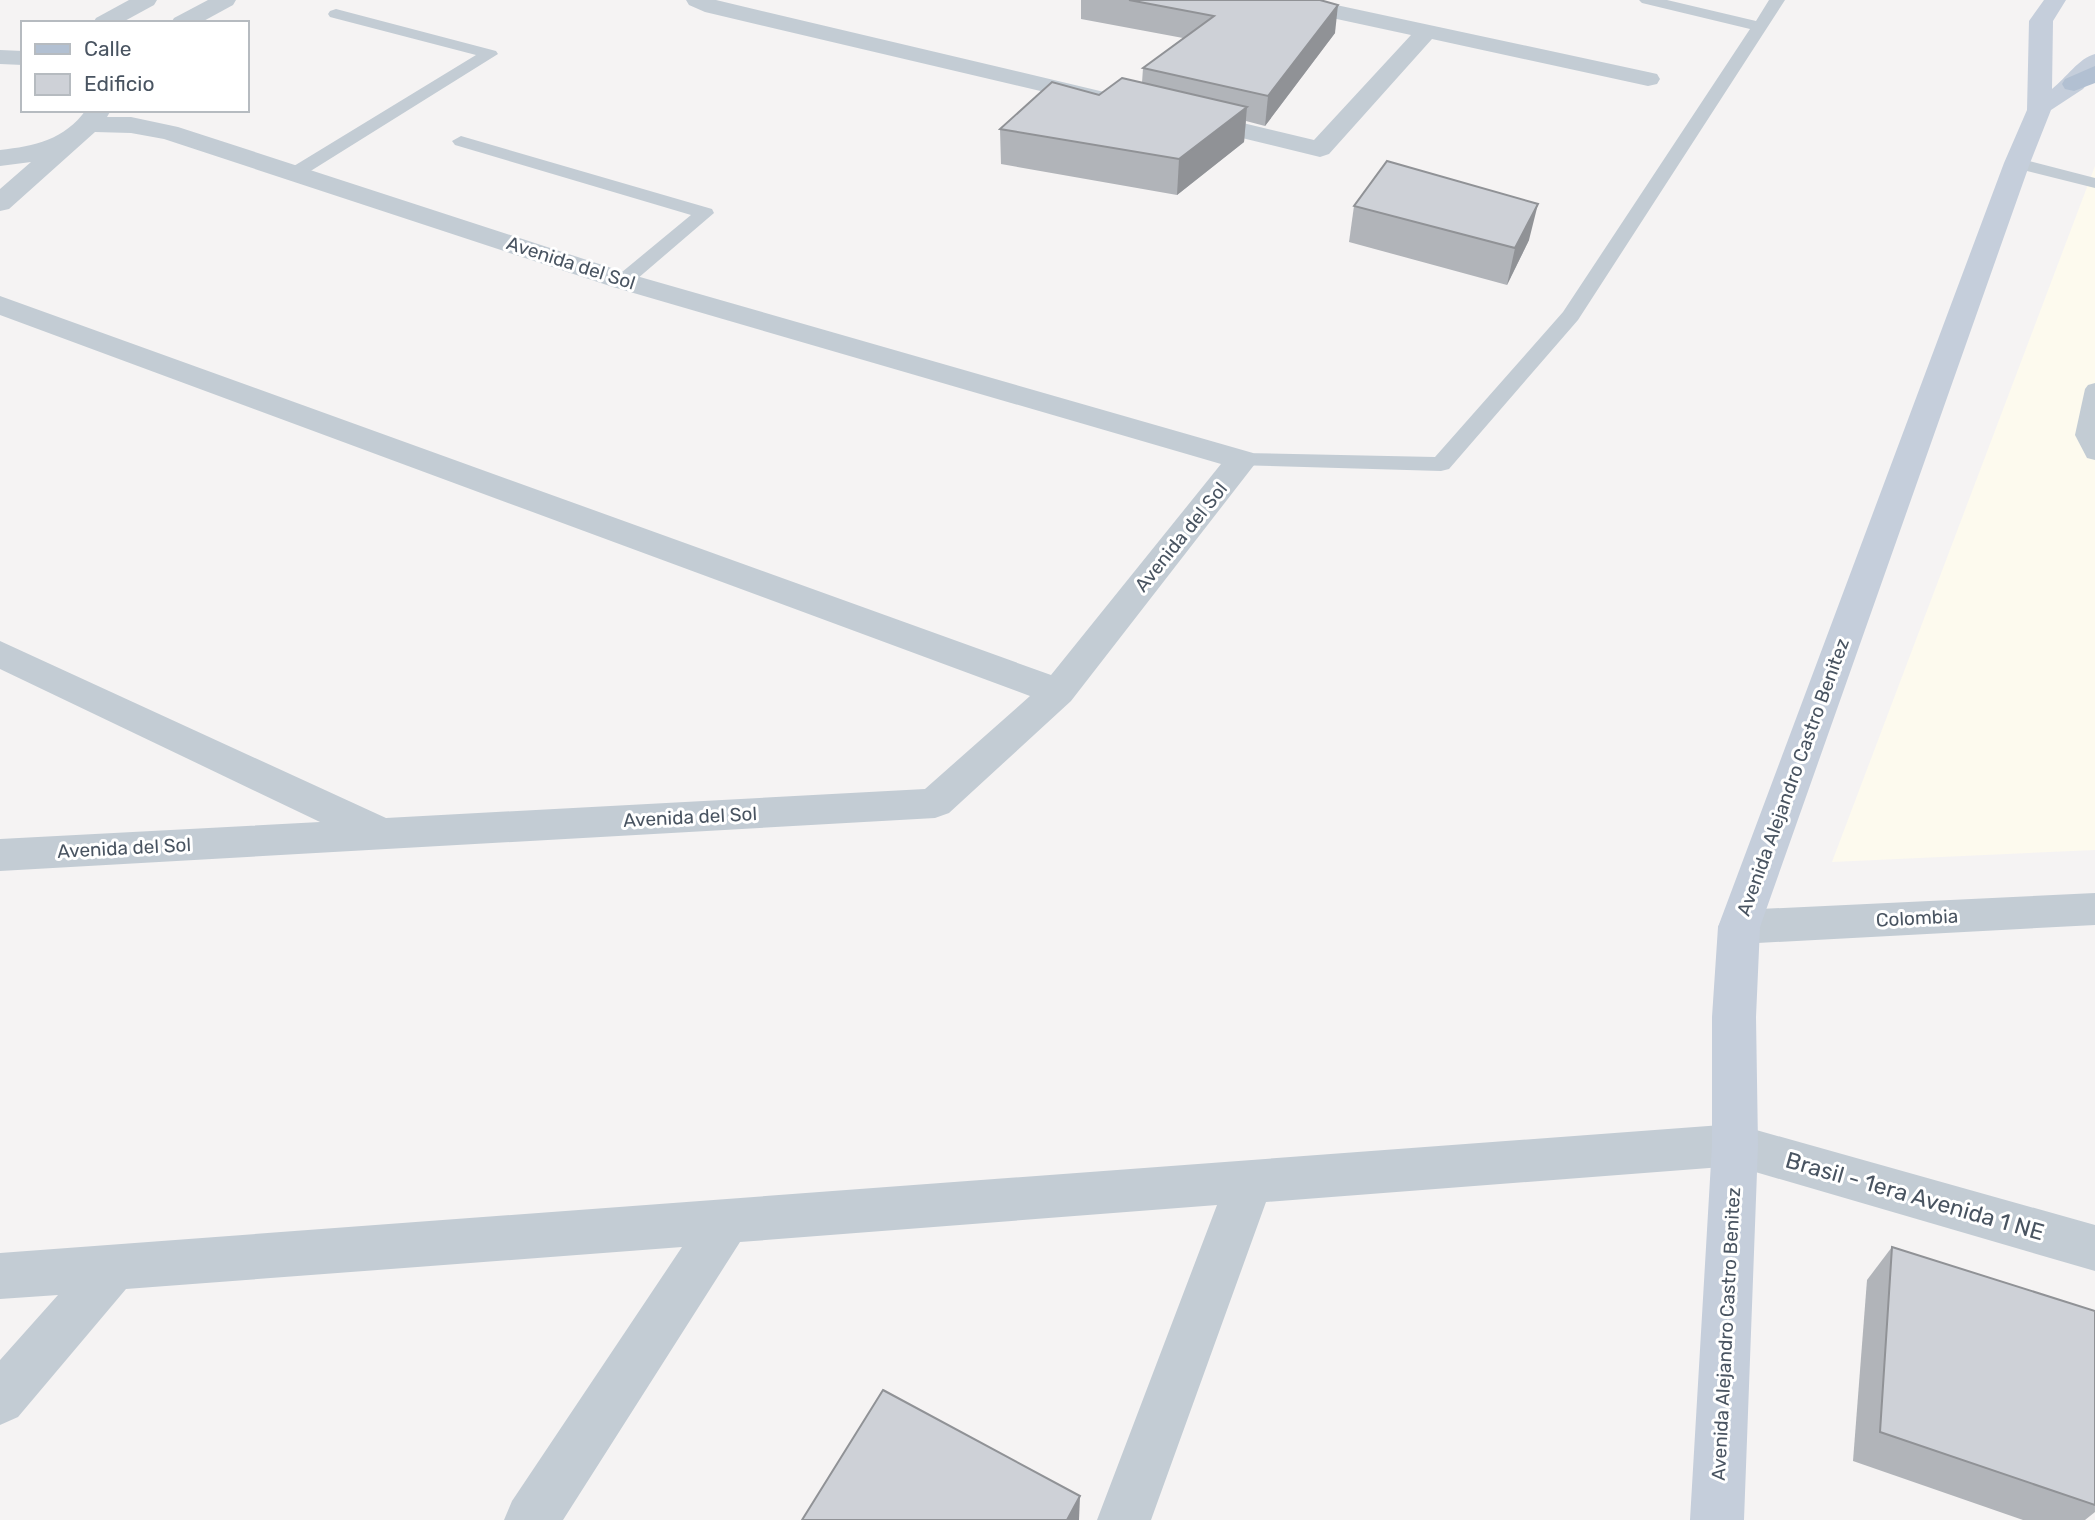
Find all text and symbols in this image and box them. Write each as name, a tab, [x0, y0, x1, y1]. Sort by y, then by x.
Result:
legend	[21, 21, 248, 112]
text: Calle	[84, 36, 132, 61]
text: Edificio	[84, 71, 154, 96]
street label: Avenida del Sol	[504, 231, 638, 295]
street label: Avenida del Sol	[1130, 478, 1232, 596]
street label: Avenida Alejandro Castro Benitez	[1732, 635, 1854, 919]
street label: Avenida del Sol	[622, 802, 758, 832]
street label: Avenida del Sol	[56, 833, 192, 863]
street label: Colombia	[1875, 904, 1959, 932]
street label: Brasil - 1era Avenida 1 NE	[1782, 1146, 2048, 1246]
street label: Avenida Alejandro Castro Benitez	[1707, 1187, 1745, 1481]

